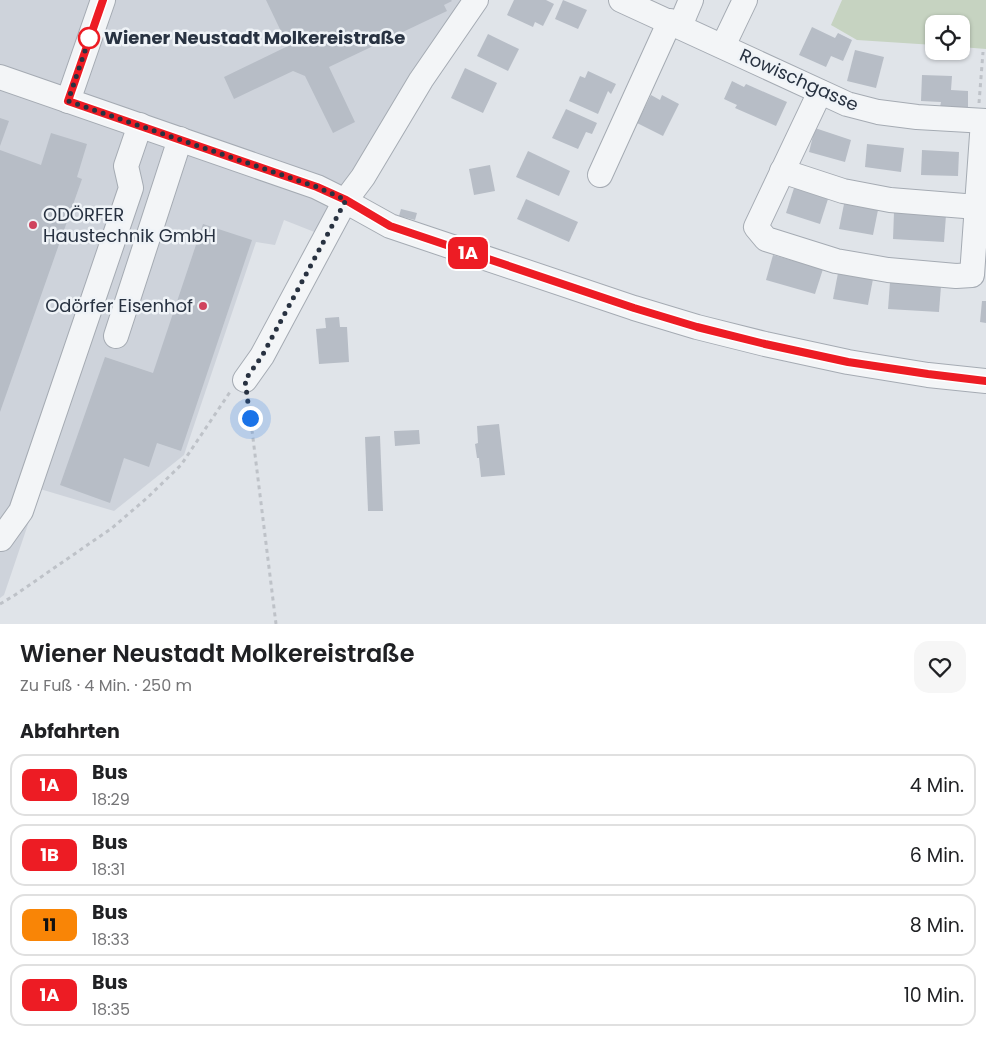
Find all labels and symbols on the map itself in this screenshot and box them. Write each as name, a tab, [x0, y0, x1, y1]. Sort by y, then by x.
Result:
place label: Wiener Neustadt Molkereistraße	[104, 25, 405, 50]
marker: Wiener Neustadt Molkereistraße	[78, 27, 100, 49]
street label: Rowischgasse	[736, 42, 863, 117]
place label: ODÖRFER Haustechnik GmbH	[43, 202, 216, 248]
marker: ODÖRFER Haustechnik GmbH	[27, 219, 39, 231]
line badge: 1A	[446, 237, 490, 269]
place label: Odörfer Eisenhof	[45, 293, 193, 318]
marker: Odörfer Eisenhof	[197, 300, 209, 312]
your location	[238, 406, 263, 431]

